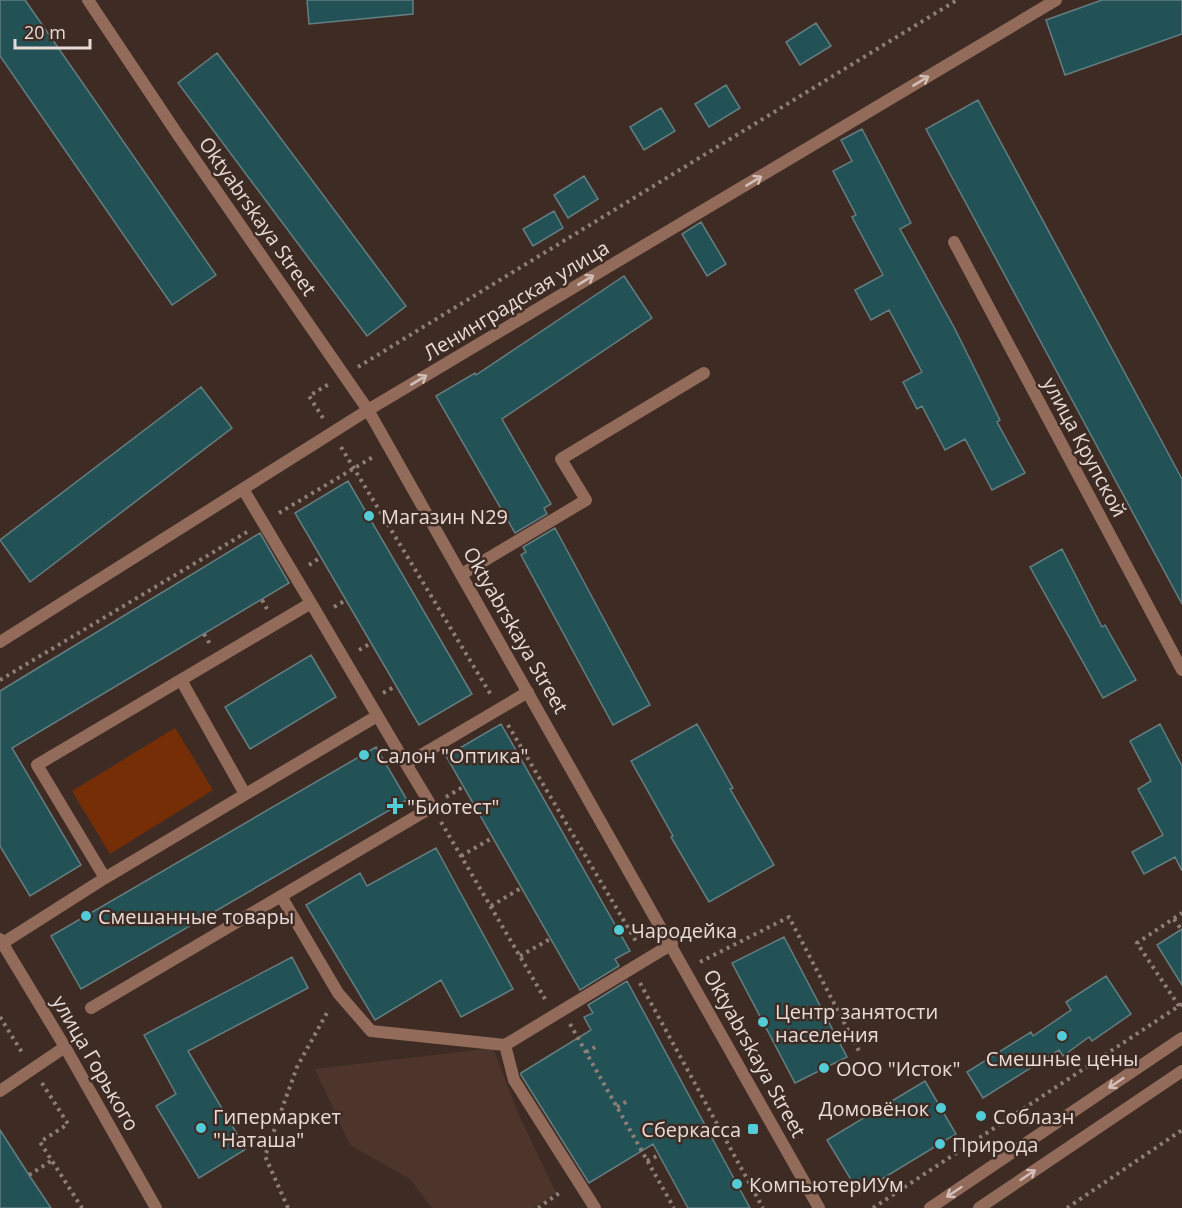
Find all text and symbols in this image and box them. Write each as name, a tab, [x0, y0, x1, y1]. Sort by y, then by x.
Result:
scale bar	[15, 12, 90, 50]
text: 20 m	[24, 20, 66, 44]
one-way arrow	[912, 74, 929, 86]
street label: Oktyabrskaya Street	[193, 131, 323, 301]
one-way arrow	[745, 174, 762, 186]
street label: Ленинградская улица	[418, 234, 614, 366]
one-way arrow	[577, 274, 594, 286]
street label: улица Крупской	[1037, 372, 1133, 522]
one-way arrow	[410, 374, 427, 386]
place label: Магазин N29	[381, 503, 508, 530]
marker: Магазин N29	[362, 509, 376, 523]
street label: Oktyabrskaya Street	[457, 542, 575, 718]
place label: Салон "Оптика"	[376, 742, 529, 769]
marker: Салон "Оптика"	[357, 748, 371, 762]
place label: "Биотест"	[407, 793, 500, 820]
marker: "Биотест"	[388, 799, 402, 813]
place label: Смешанные товары	[98, 903, 294, 930]
marker: Смешанные товары	[79, 909, 93, 923]
place label: Чародейка	[631, 917, 737, 944]
marker: Чародейка	[612, 923, 626, 937]
street label: Oktyabrskaya Street	[698, 964, 812, 1142]
street label: улица Горького	[46, 990, 146, 1136]
place label: Центр занятости населения	[775, 998, 938, 1048]
marker: Центр занятости населения	[756, 1015, 770, 1029]
marker: Смешные цены	[1055, 1029, 1069, 1043]
place label: Смешные цены	[986, 1045, 1138, 1072]
place label: ООО "Исток"	[836, 1055, 960, 1082]
marker: ООО "Исток"	[817, 1061, 831, 1075]
one-way arrow	[1108, 1077, 1125, 1089]
place label: Домовёнок	[819, 1095, 930, 1122]
marker: Домовёнок	[934, 1101, 948, 1115]
place label: Гипермаркет "Наташа"	[213, 1103, 341, 1153]
place label: Соблазн	[993, 1103, 1074, 1130]
marker: Соблазн	[974, 1109, 988, 1123]
place label: Сберкасса	[641, 1116, 741, 1143]
marker: Гипермаркет "Наташа"	[194, 1121, 208, 1135]
marker: Сберкасса	[746, 1122, 760, 1136]
place label: Природа	[952, 1131, 1038, 1158]
marker: Природа	[933, 1137, 947, 1151]
one-way arrow	[1019, 1169, 1036, 1181]
place label: КомпьютерИУм	[749, 1171, 904, 1198]
marker: КомпьютерИУм	[730, 1177, 744, 1191]
one-way arrow	[947, 1186, 963, 1198]

